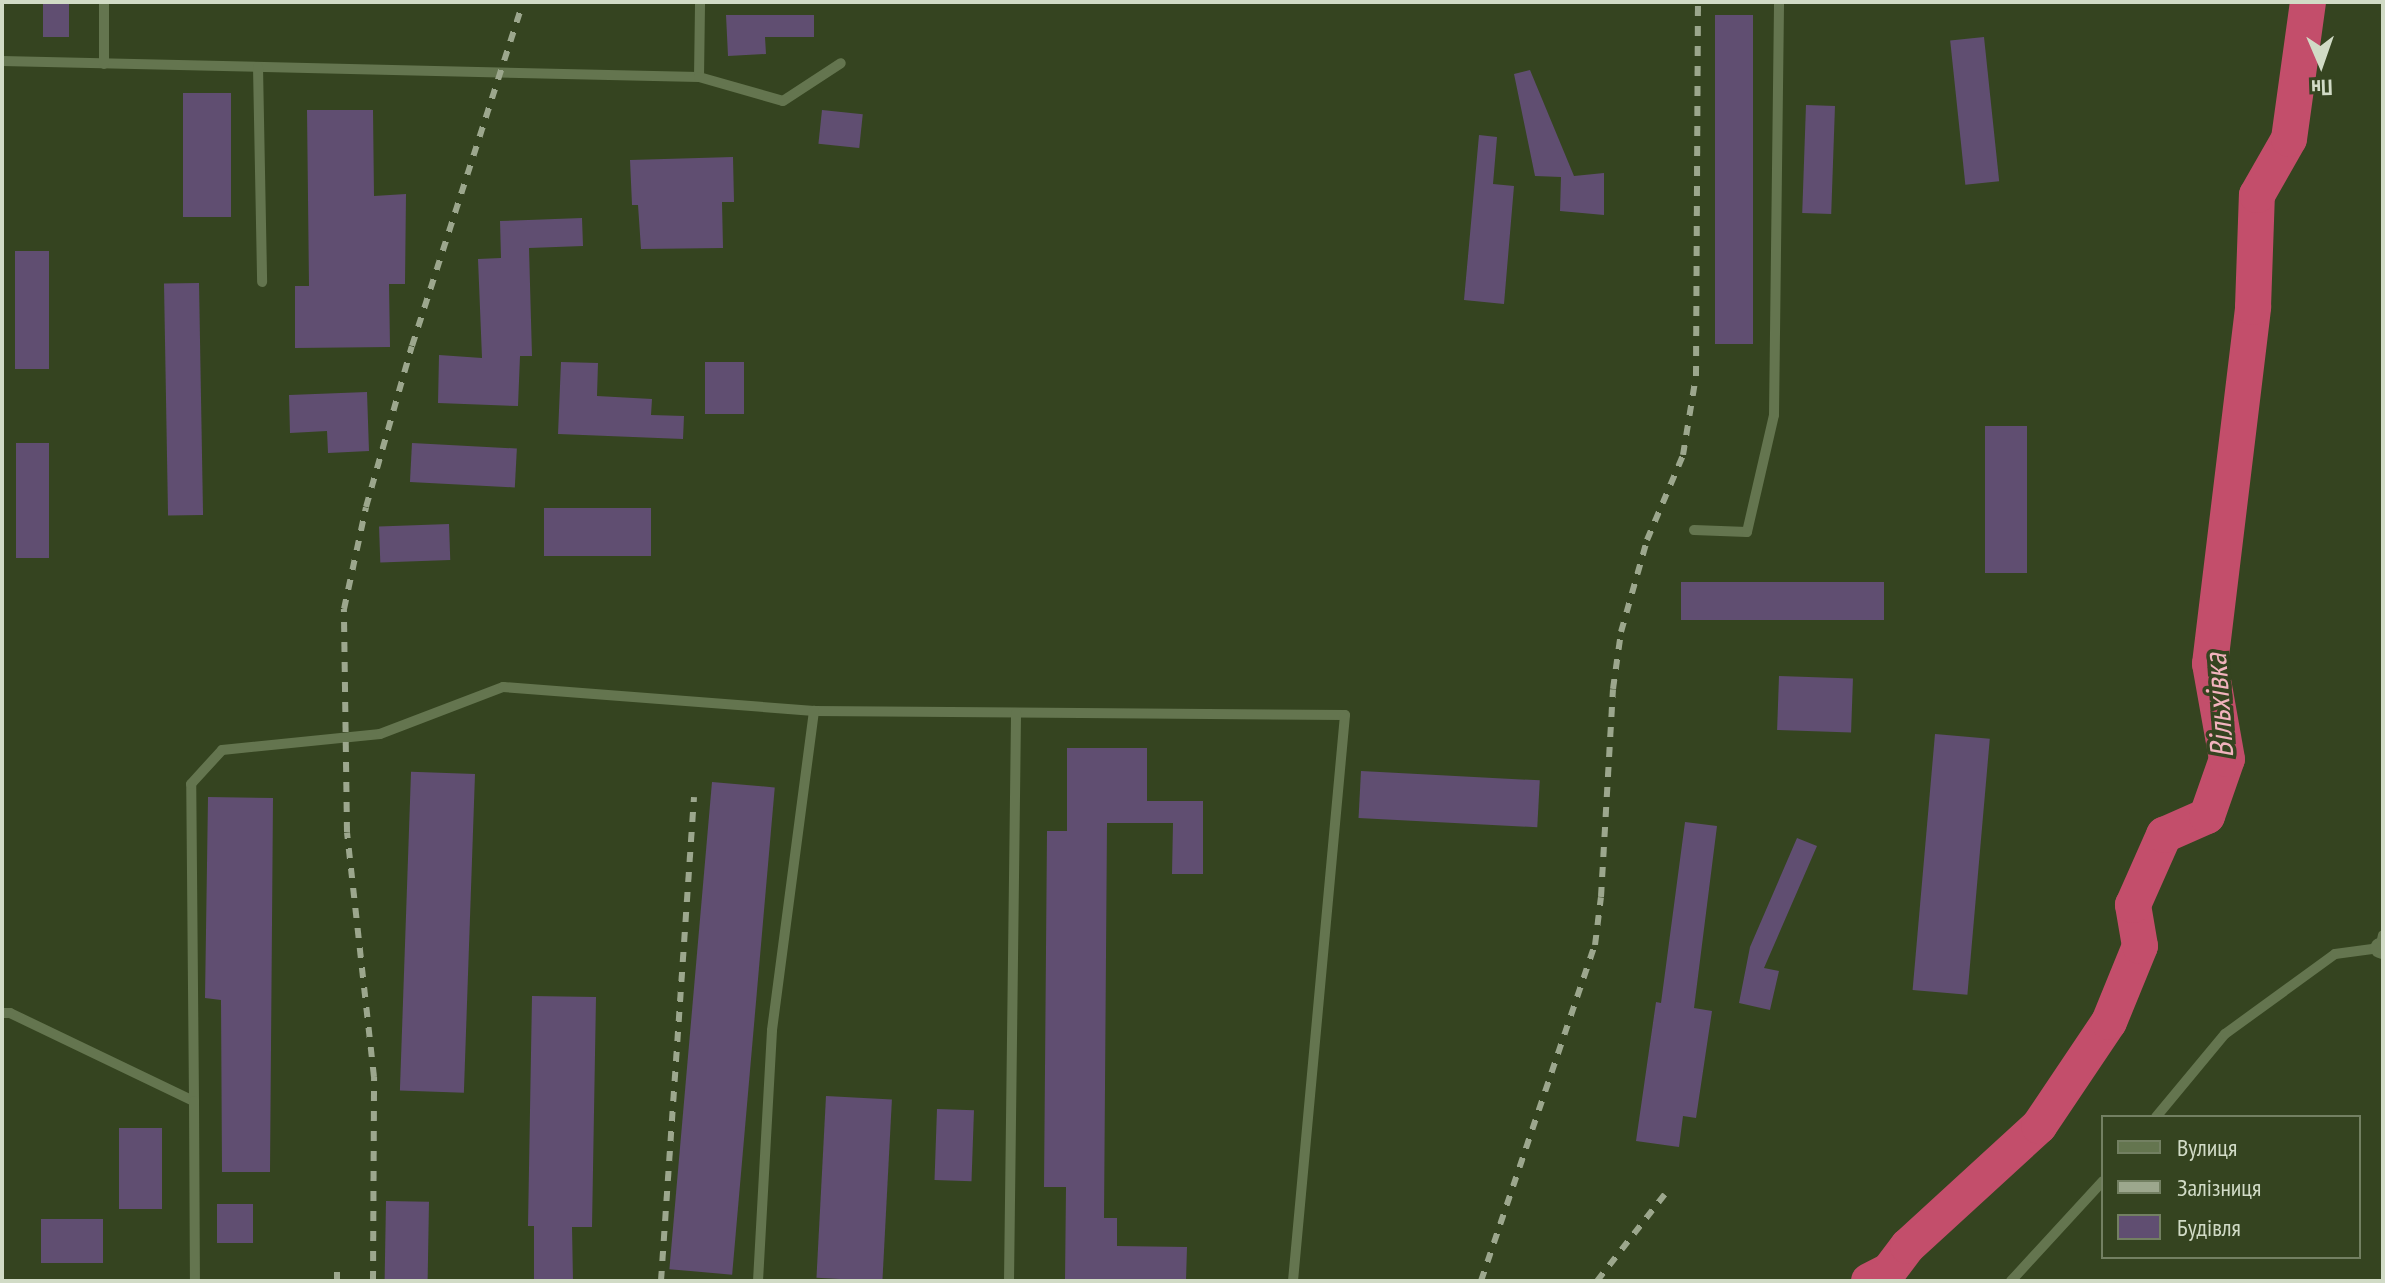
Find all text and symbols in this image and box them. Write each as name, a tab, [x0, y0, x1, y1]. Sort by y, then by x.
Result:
north arrow	[2281, 24, 2361, 104]
text: Пн	[2311, 74, 2333, 102]
water label: Вільхівка	[2195, 653, 2241, 759]
legend	[2101, 1115, 2361, 1259]
text: Вулиця	[2177, 1132, 2237, 1163]
text: Залізниця	[2177, 1172, 2261, 1203]
text: Будівля	[2177, 1212, 2241, 1243]

